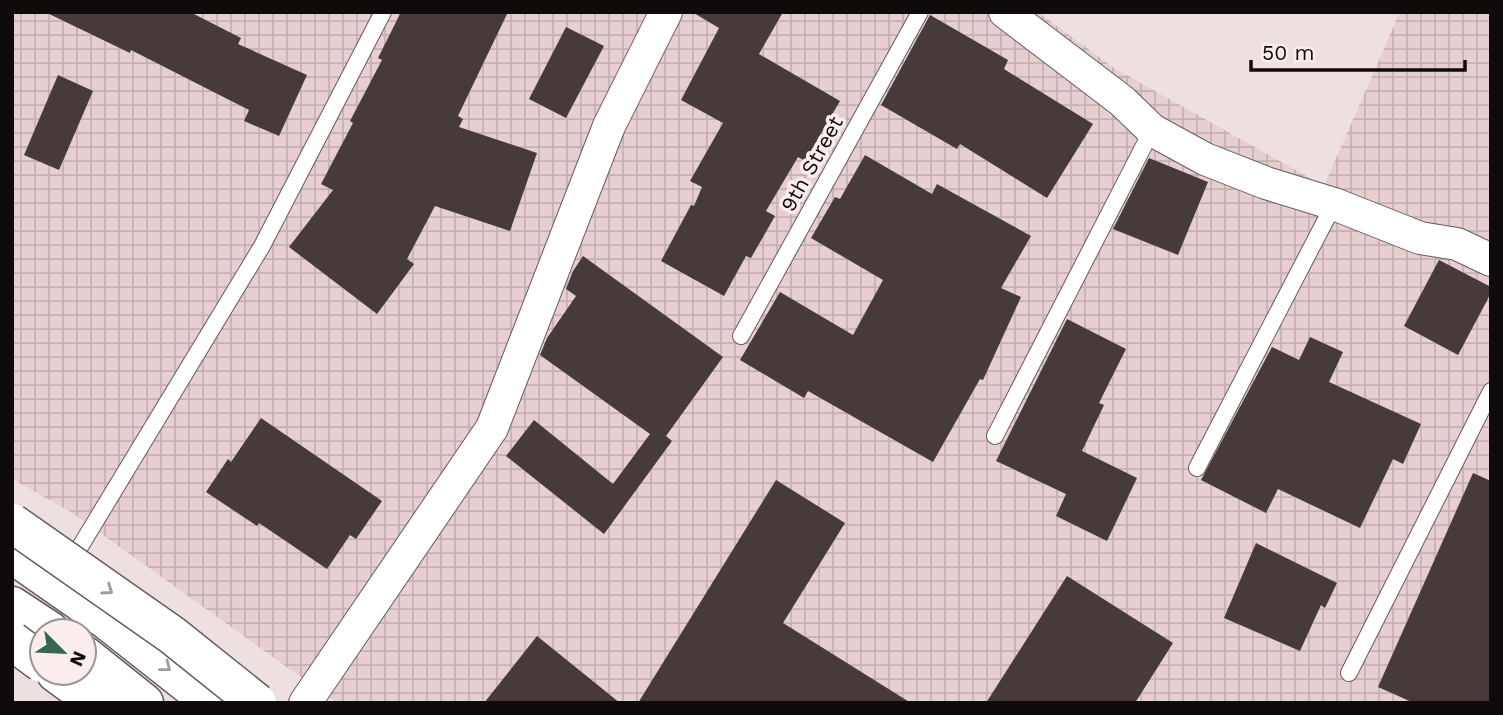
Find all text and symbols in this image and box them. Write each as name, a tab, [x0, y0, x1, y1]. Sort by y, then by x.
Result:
scale bar	[1251, 28, 1464, 72]
text: 50 m	[1262, 40, 1314, 65]
street label: 9th Street	[775, 112, 848, 216]
one-way arrow	[100, 582, 113, 594]
north arrow	[28, 617, 98, 687]
text: N	[65, 648, 91, 670]
one-way arrow	[159, 658, 171, 671]

